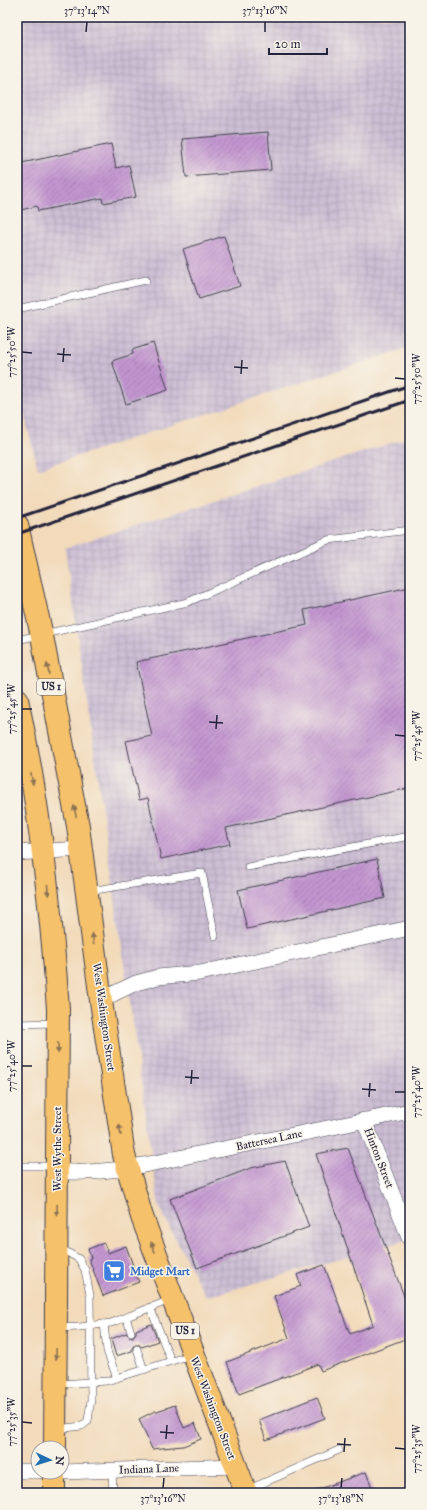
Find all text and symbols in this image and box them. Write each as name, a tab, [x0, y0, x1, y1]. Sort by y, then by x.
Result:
text: 37°13'14"N	[64, 5, 111, 17]
text: 37°13'16"N	[242, 5, 288, 17]
scale bar	[269, 30, 327, 56]
text: 20 m	[275, 37, 301, 51]
text: 77°25'50"W	[6, 326, 18, 377]
text: 77°25'50"W	[411, 353, 423, 404]
one-way arrow	[45, 663, 51, 675]
road number: US 1	[37, 679, 65, 695]
text: 77°25'45"W	[6, 683, 18, 734]
text: 77°25'45"W	[411, 710, 423, 761]
one-way arrow	[29, 773, 35, 785]
one-way arrow	[72, 805, 78, 817]
one-way arrow	[45, 884, 51, 896]
one-way arrow	[90, 933, 96, 945]
street label: West Washington Street	[90, 962, 118, 1072]
text: 77°25'40"W	[6, 1040, 18, 1092]
one-way arrow	[55, 1042, 61, 1055]
text: 77°25'40"W	[411, 1066, 423, 1118]
street label: West Wythe Street	[51, 1107, 64, 1191]
one-way arrow	[117, 1123, 123, 1136]
street label: Hinton Street	[362, 1126, 397, 1190]
street label: Battersea Lane	[235, 1127, 304, 1153]
one-way arrow	[54, 1204, 60, 1217]
one-way arrow	[149, 1241, 155, 1253]
supermarket icon: Midget Mart	[101, 1258, 127, 1284]
place label: Midget Mart	[130, 1265, 190, 1278]
road number: US 1	[171, 1323, 199, 1339]
one-way arrow	[53, 1348, 59, 1361]
street label: West Washington Street	[187, 1355, 239, 1461]
text: 77°25'35"W	[6, 1397, 18, 1447]
text: 77°25'35"W	[411, 1424, 423, 1474]
north arrow	[30, 1440, 70, 1480]
text: N	[53, 1456, 66, 1466]
street label: Indiana Lane	[119, 1461, 180, 1477]
text: 37°13'16"N	[140, 1493, 186, 1505]
text: 37°13'18"N	[318, 1493, 364, 1505]

